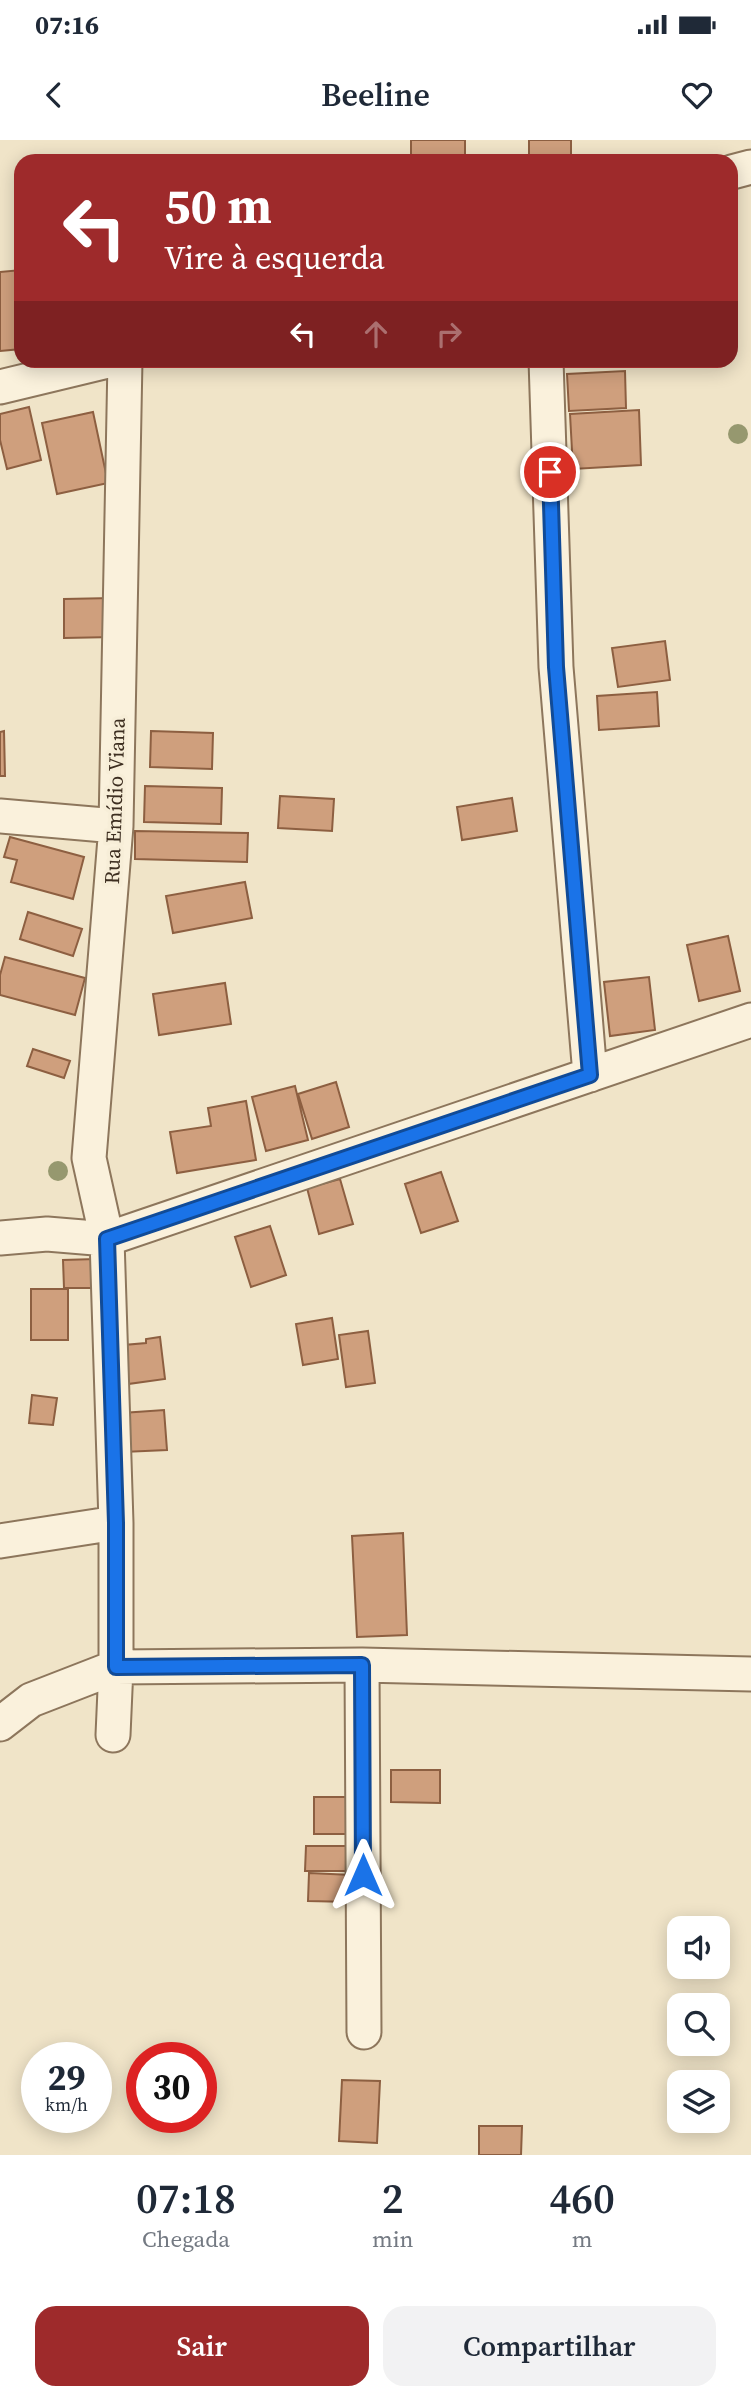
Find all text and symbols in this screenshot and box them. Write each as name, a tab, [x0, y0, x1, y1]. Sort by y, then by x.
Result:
text: 07:16	[35, 7, 99, 43]
text: Beeline	[321, 73, 430, 117]
icon: back	[35, 76, 73, 114]
icon: heart	[678, 76, 716, 114]
text: 50 m	[164, 172, 272, 239]
icon: left	[49, 182, 140, 273]
text: Vire à esquerda	[164, 236, 385, 280]
icon: left	[284, 315, 322, 353]
icon: ahead	[357, 315, 395, 353]
icon: right	[430, 315, 468, 353]
pin	[520, 442, 580, 502]
icon: arrive	[531, 453, 569, 491]
street label: Rua Emídio Viana	[97, 717, 132, 885]
position arrow	[326, 1838, 400, 1912]
map controls	[667, 1916, 730, 2133]
button: sound	[667, 1916, 730, 1979]
button: search	[667, 1993, 730, 2056]
speed limit sign: 30	[126, 2042, 217, 2133]
text: 29	[48, 2054, 85, 2102]
button: layers	[667, 2070, 730, 2133]
text: km/h	[45, 2092, 88, 2117]
text: 07:18	[136, 2169, 236, 2227]
text: 2	[382, 2169, 404, 2227]
text: 460	[549, 2169, 615, 2227]
text: Chegada	[142, 2223, 230, 2255]
text: min	[372, 2223, 413, 2255]
text: m	[572, 2223, 593, 2255]
button: Sair	[35, 2306, 369, 2386]
button: Compartilhar	[383, 2306, 716, 2386]

